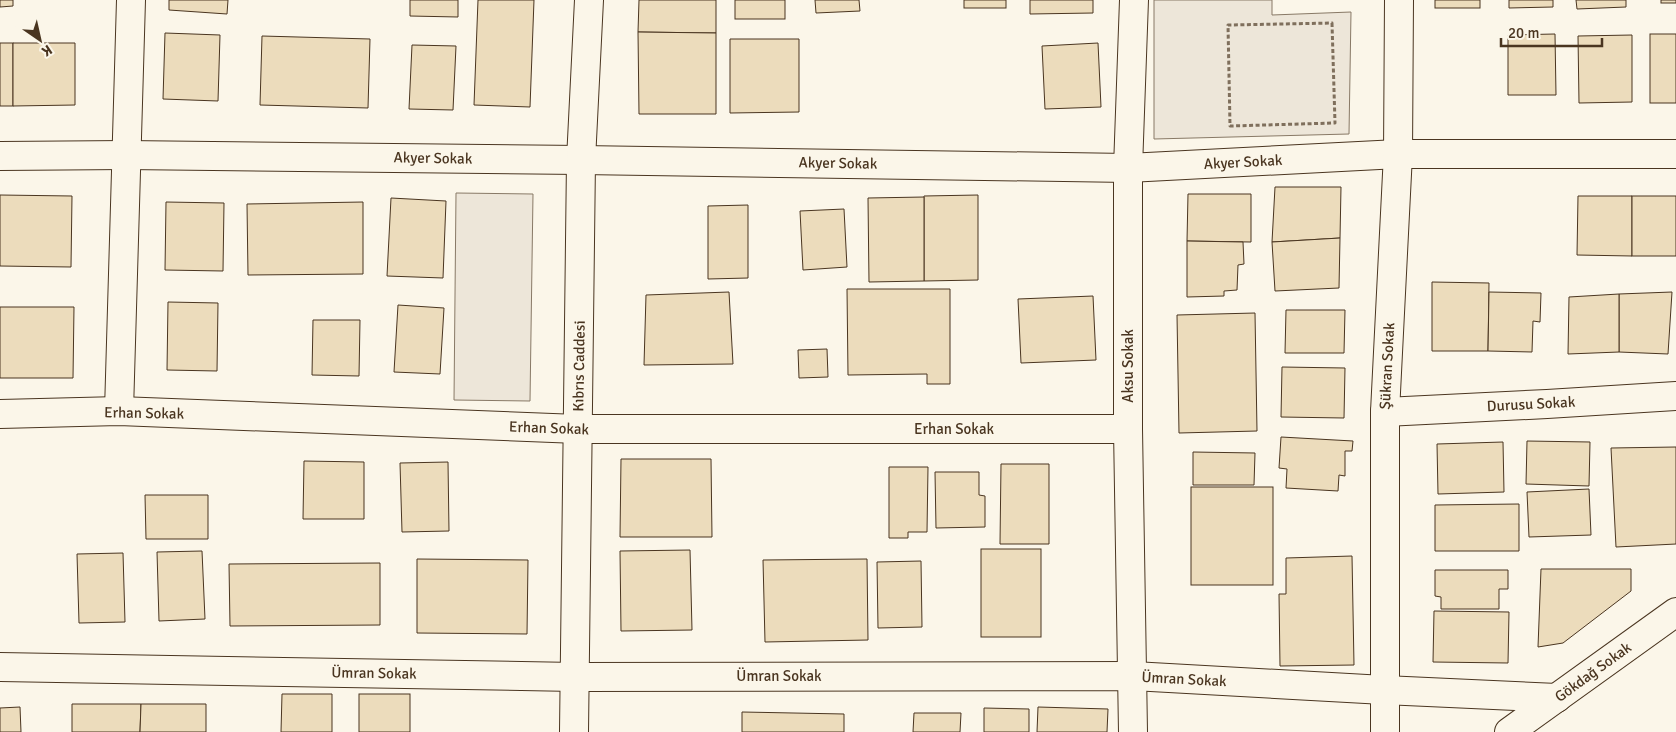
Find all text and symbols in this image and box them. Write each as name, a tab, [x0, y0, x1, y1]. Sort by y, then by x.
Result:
north arrow	[15, 15, 65, 65]
scale bar	[1501, 15, 1602, 47]
text: 20 m	[1508, 24, 1539, 42]
text: K	[38, 41, 55, 60]
street label: Akyer Sokak	[394, 148, 473, 168]
street label: Akyer Sokak	[1203, 151, 1283, 173]
street label: Akyer Sokak	[799, 153, 878, 173]
street label: Kıbrıs Caddesi	[569, 320, 589, 412]
street label: Şükran Sokak	[1376, 321, 1398, 410]
street label: Aksu Sokak	[1119, 329, 1137, 403]
street label: Durusu Sokak	[1486, 393, 1576, 415]
street label: Erhan Sokak	[104, 403, 185, 423]
street label: Erhan Sokak	[509, 418, 590, 438]
street label: Erhan Sokak	[914, 420, 995, 438]
street label: Gökdağ Sokak	[1551, 638, 1635, 706]
street label: Ümran Sokak	[331, 663, 417, 683]
street label: Ümran Sokak	[736, 667, 822, 685]
street label: Ümran Sokak	[1141, 668, 1228, 690]

